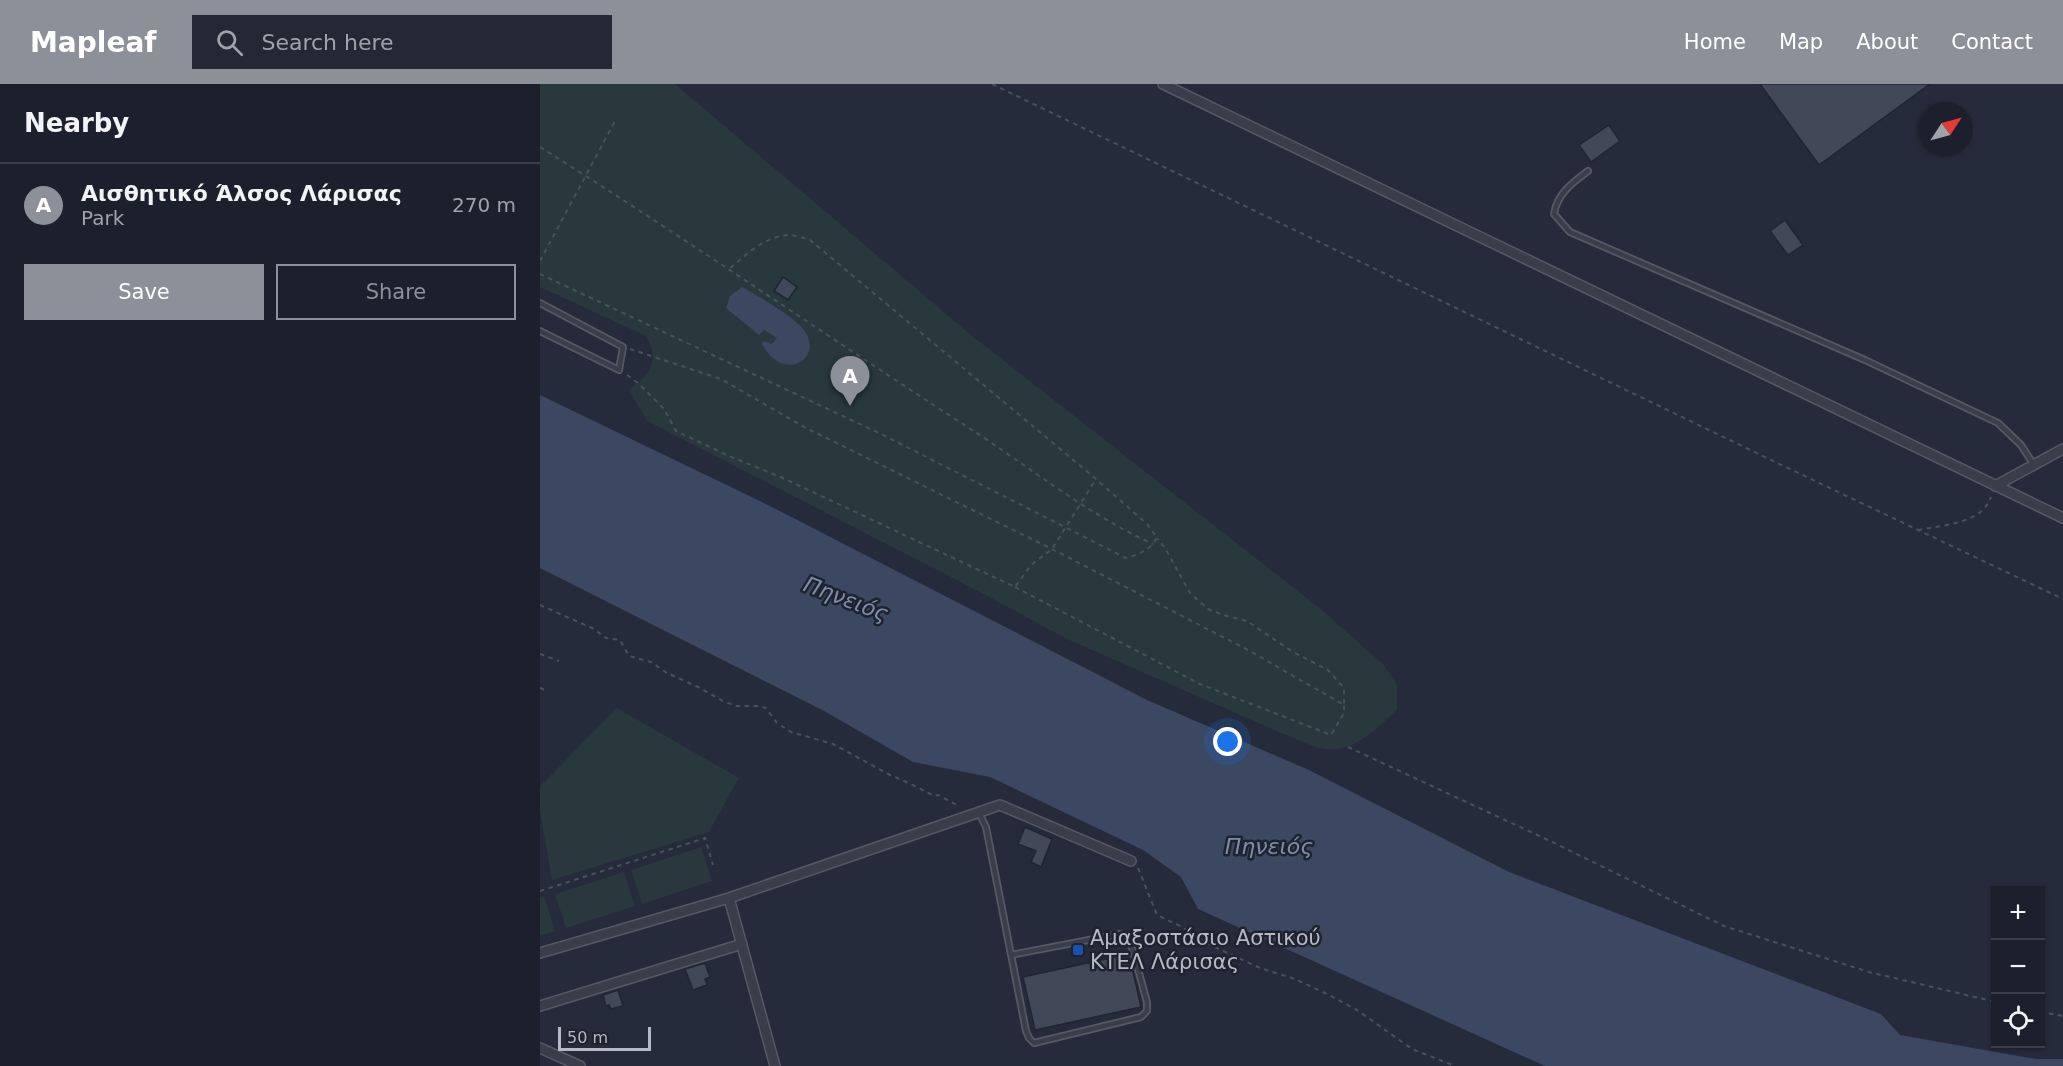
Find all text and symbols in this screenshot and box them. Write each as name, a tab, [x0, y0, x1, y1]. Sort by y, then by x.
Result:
search box	[192, 15, 612, 69]
text: Mapleaf	[30, 26, 156, 59]
icon: search	[213, 26, 246, 59]
text: Search here	[261, 30, 394, 55]
text: Home	[1684, 30, 1746, 54]
text: Map	[1779, 30, 1823, 54]
text: About	[1856, 30, 1918, 54]
text: Contact	[1951, 30, 2033, 54]
north arrow	[1919, 102, 1973, 156]
text: Nearby	[24, 108, 129, 138]
text: Αισθητικό Άλσος Λάρισας	[81, 181, 402, 206]
text: A	[36, 193, 51, 217]
text: 270 m	[452, 193, 516, 217]
text: Park	[81, 206, 124, 230]
button: Save	[24, 264, 264, 320]
button: Share	[276, 264, 516, 320]
pin: A	[830, 356, 870, 406]
water label: Πηνειός	[800, 571, 892, 627]
your location	[1213, 727, 1242, 756]
water label: Πηνειός	[1225, 834, 1313, 859]
map controls	[1991, 886, 2045, 1048]
button: +	[1991, 886, 2045, 940]
place label: Αμαξοστάσιο Αστικού ΚΤΕΛ Λάρισας	[1090, 926, 1321, 974]
button: −	[1991, 940, 2045, 994]
marker: Αμαξοστάσιο Αστικού ΚΤΕΛ Λάρισας	[1071, 943, 1085, 957]
button: locate	[1991, 994, 2045, 1048]
scale bar	[558, 1024, 651, 1052]
text: 50 m	[567, 1028, 608, 1047]

